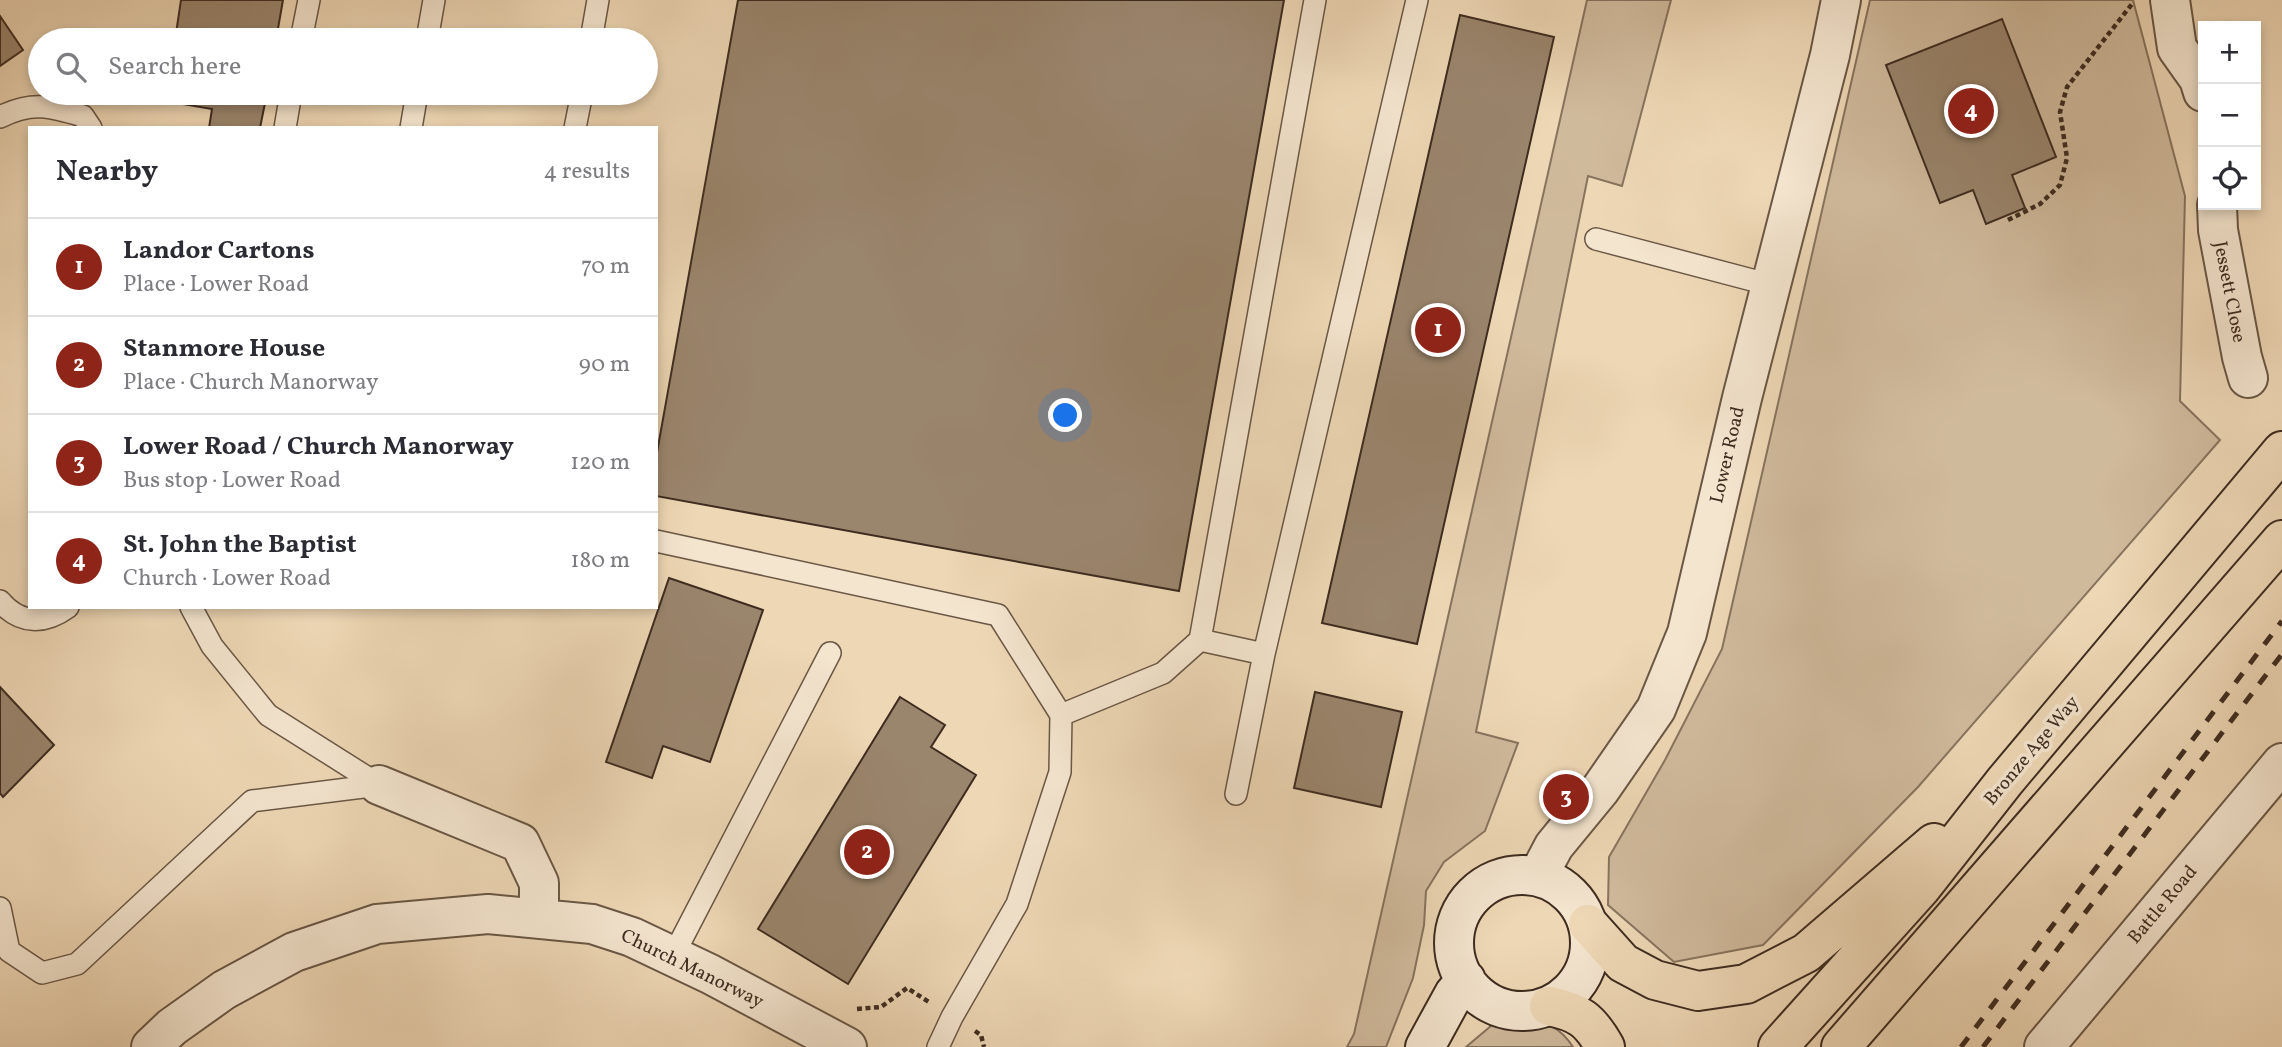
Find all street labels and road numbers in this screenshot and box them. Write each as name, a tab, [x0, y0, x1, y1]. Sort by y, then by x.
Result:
street label: Jessett Close	[2206, 239, 2252, 345]
street label: Lower Road	[1704, 404, 1752, 506]
street label: Bronze Age Way	[1978, 691, 2086, 811]
street label: Battle Road	[2122, 860, 2204, 950]
street label: Church Manorway	[616, 923, 768, 1015]

